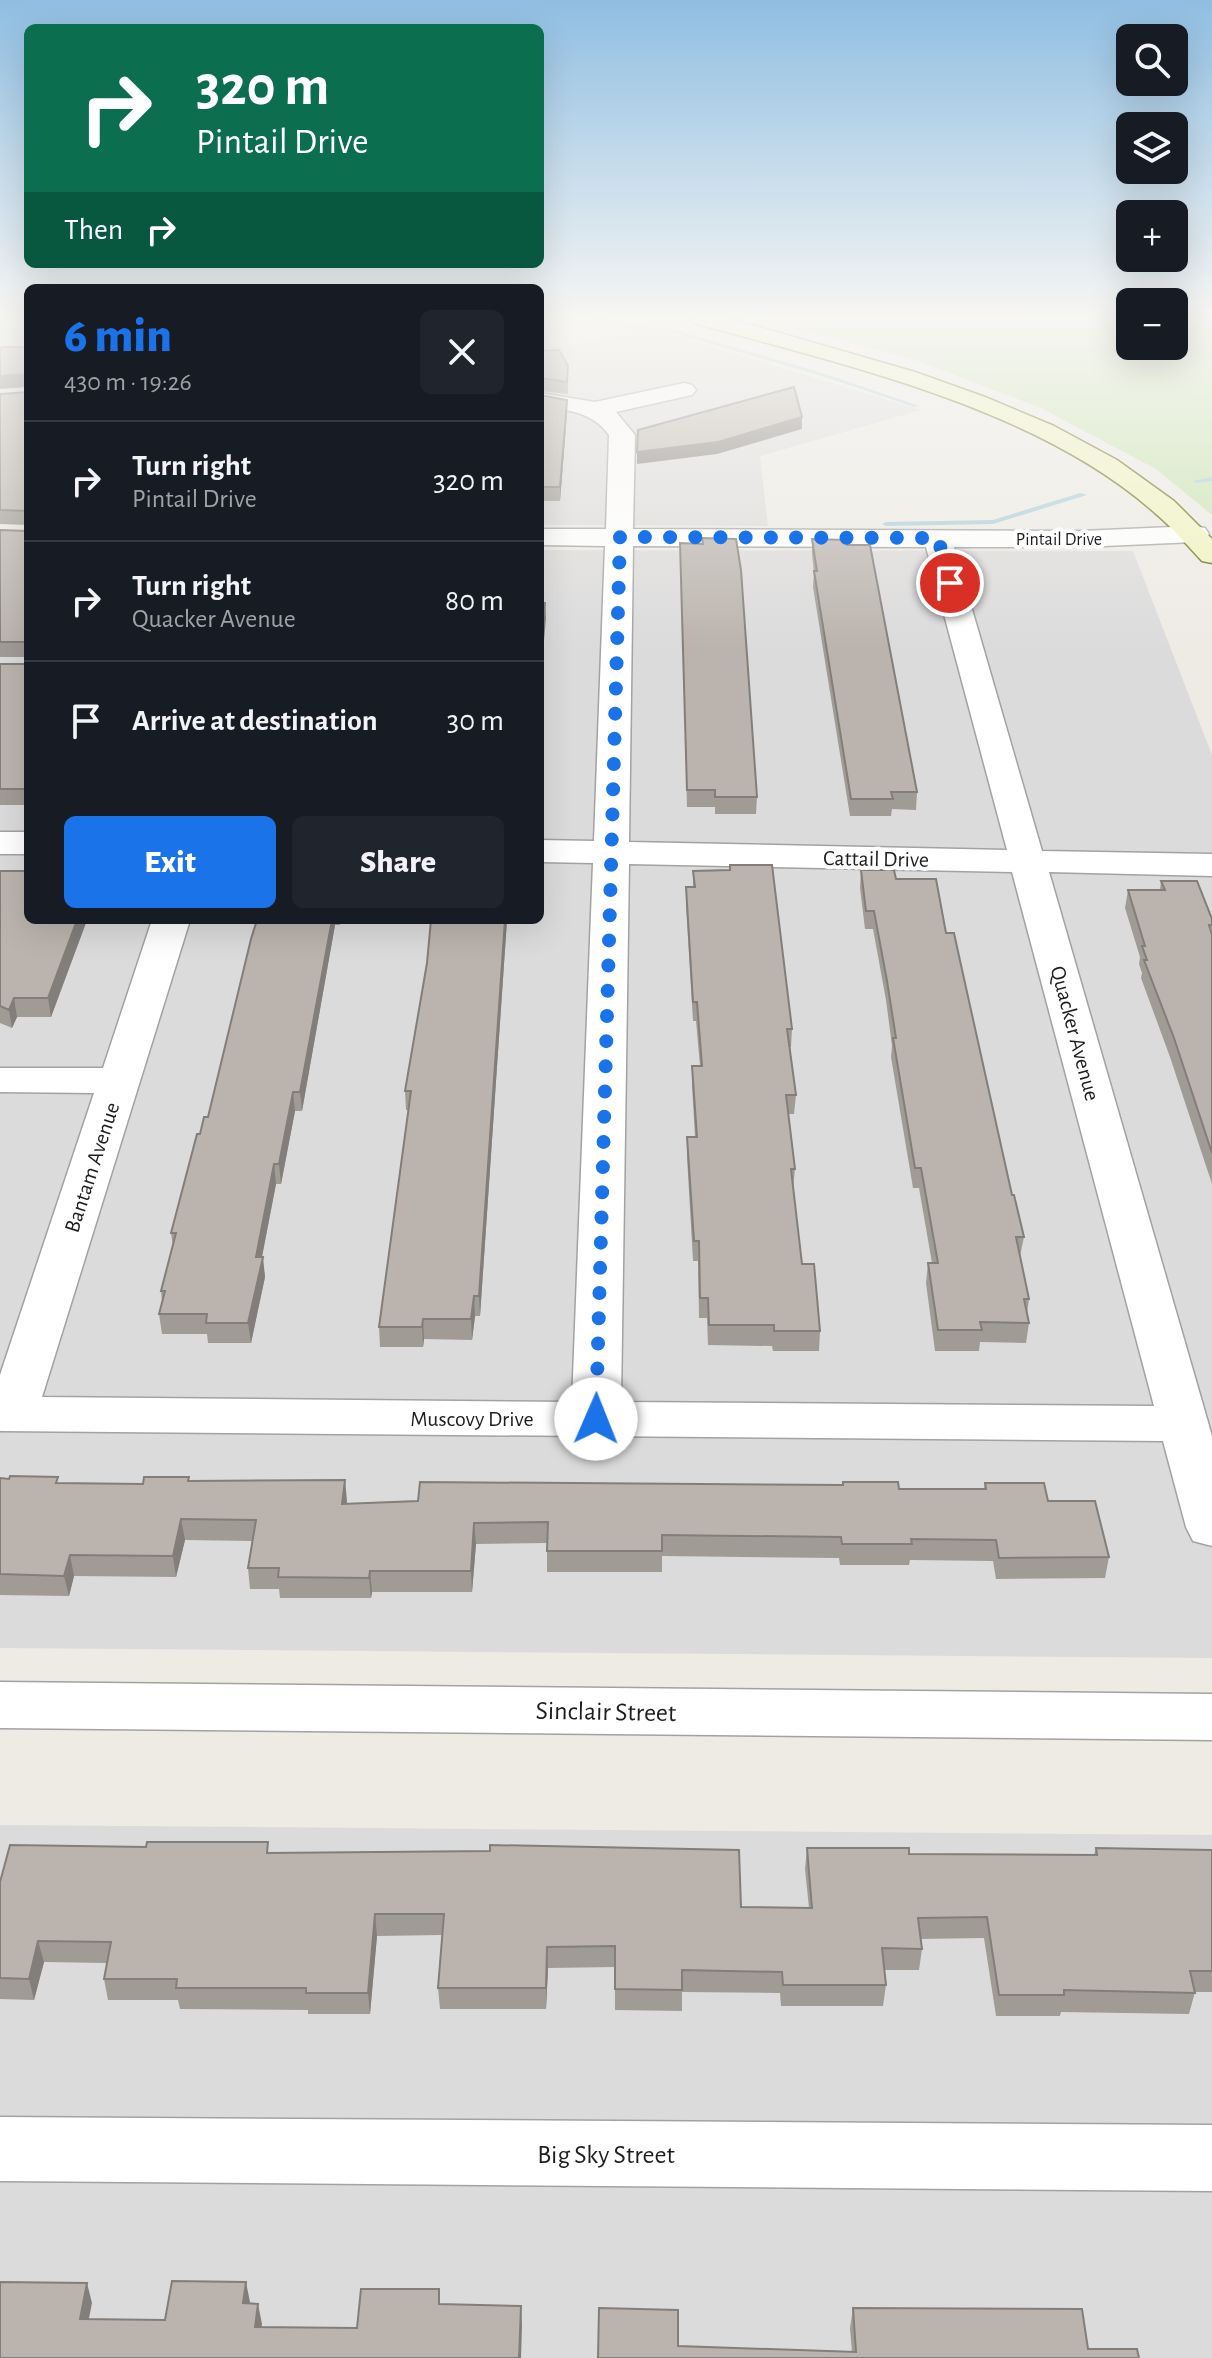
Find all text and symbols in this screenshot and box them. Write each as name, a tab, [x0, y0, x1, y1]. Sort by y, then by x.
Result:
map controls	[1116, 24, 1188, 360]
button: search	[1116, 24, 1188, 96]
icon: right	[64, 56, 168, 160]
text: 320 m	[196, 59, 329, 115]
button: layers	[1116, 112, 1188, 184]
text: Pintail Drive	[196, 124, 369, 160]
button: +	[1116, 200, 1188, 272]
icon: right	[139, 208, 183, 252]
text: Then	[64, 215, 123, 245]
button: −	[1116, 288, 1188, 360]
button: close	[420, 310, 504, 394]
text: 6 min	[64, 313, 172, 361]
text: 430 m · 19:26	[64, 369, 192, 395]
text: Turn right	[132, 451, 251, 481]
icon: right	[64, 459, 108, 503]
text: 320 m	[433, 466, 504, 496]
text: Pintail Drive	[132, 486, 257, 512]
street label: Pintail Drive	[1016, 531, 1102, 549]
pin	[916, 549, 984, 617]
icon: arrive	[928, 561, 972, 605]
text: Turn right	[132, 571, 251, 601]
icon: right	[64, 579, 108, 623]
text: 80 m	[445, 586, 504, 616]
text: Quacker Avenue	[132, 606, 296, 632]
icon: arrive	[64, 699, 108, 743]
text: Arrive at destination	[132, 706, 378, 736]
text: 30 m	[447, 706, 504, 736]
button: Exit	[64, 816, 276, 908]
button: Share	[292, 816, 504, 908]
street label: Cattail Drive	[823, 847, 929, 871]
street label: Quacker Avenue	[1046, 963, 1104, 1103]
street label: Bantam Avenue	[61, 1100, 123, 1235]
position arrow	[554, 1377, 638, 1461]
street label: Muscovy Drive	[410, 1408, 534, 1430]
street label: Sinclair Street	[535, 1698, 677, 1726]
street label: Big Sky Street	[537, 2142, 675, 2168]

